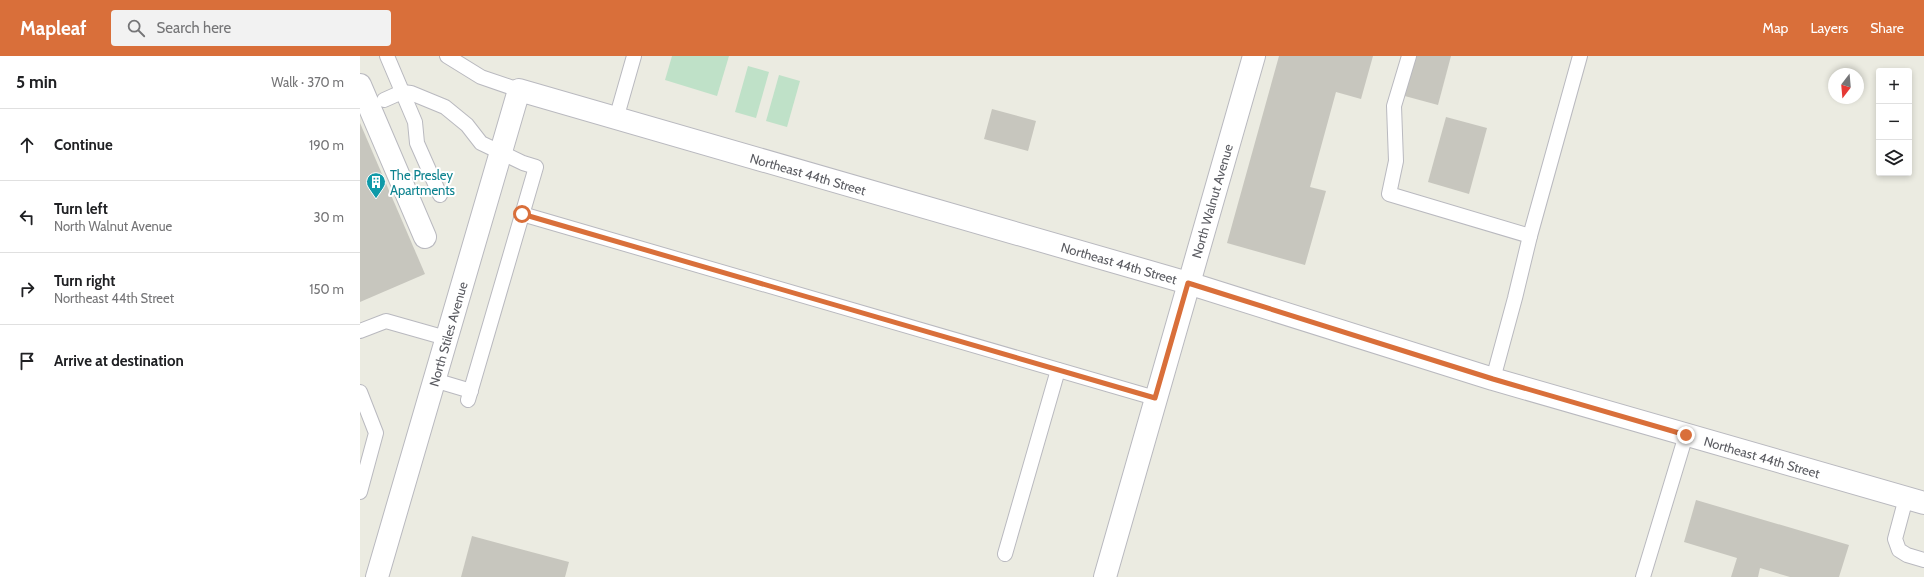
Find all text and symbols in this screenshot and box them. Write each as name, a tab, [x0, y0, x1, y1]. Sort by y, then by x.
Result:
search box	[111, 10, 391, 46]
text: Mapleaf	[20, 17, 87, 40]
icon: search	[125, 17, 147, 39]
text: Search here	[157, 19, 231, 37]
text: Map	[1763, 19, 1788, 37]
text: Layers	[1810, 19, 1848, 37]
text: Share	[1870, 19, 1904, 37]
north arrow	[1828, 68, 1864, 104]
map controls	[1876, 68, 1912, 176]
button: +	[1876, 68, 1912, 104]
text: 5 min	[16, 72, 57, 92]
text: Walk · 370 m	[271, 74, 344, 90]
button: −	[1876, 104, 1912, 140]
icon: ahead	[16, 134, 38, 156]
text: Continue	[54, 136, 113, 154]
text: 190 m	[309, 137, 344, 153]
button: layers	[1876, 140, 1912, 176]
street label: North Walnut Avenue	[1188, 142, 1236, 260]
street label: Northeast 44th Street	[748, 150, 868, 198]
place label: The Presley Apartments	[390, 167, 456, 198]
building icon: The Presley Apartments	[365, 171, 387, 199]
text: Turn left	[54, 200, 108, 218]
route start	[513, 205, 531, 223]
icon: left	[16, 206, 38, 228]
text: 30 m	[314, 209, 344, 225]
text: North Walnut Avenue	[54, 218, 172, 234]
street label: Northeast 44th Street	[1059, 239, 1179, 287]
text: Turn right	[54, 272, 115, 290]
icon: right	[16, 278, 38, 300]
street label: North Stiles Avenue	[425, 279, 471, 388]
text: 150 m	[309, 281, 344, 297]
text: Northeast 44th Street	[54, 290, 174, 306]
icon: arrive	[16, 350, 38, 372]
text: Arrive at destination	[54, 352, 184, 370]
route end	[1677, 426, 1695, 444]
street label: Northeast 44th Street	[1702, 433, 1822, 481]

